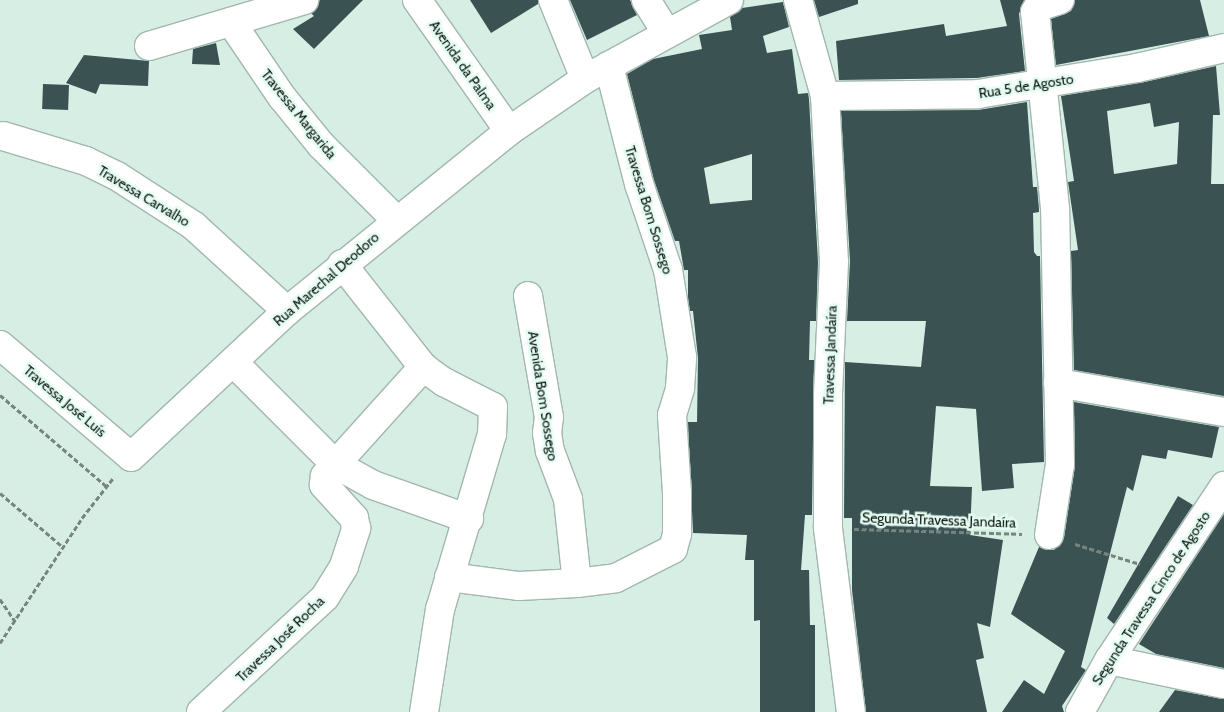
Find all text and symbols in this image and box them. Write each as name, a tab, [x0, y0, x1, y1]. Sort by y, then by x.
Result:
street label: Avenida da Palma	[426, 17, 500, 113]
street label: Travessa Margarida	[258, 66, 340, 162]
street label: Rua 5 de Agosto	[977, 70, 1075, 102]
street label: Travessa Bom Sossego	[621, 144, 677, 276]
street label: Travessa Carvalho	[95, 162, 193, 230]
street label: Rua Marechal Deodoro	[270, 229, 382, 329]
street label: Travessa Jandaíra	[820, 305, 840, 405]
street label: Avenida Bom Sossego	[524, 330, 562, 462]
street label: Travessa José Luís	[20, 362, 110, 440]
street label: Segunda Travessa Cinco de Agosto	[1088, 508, 1214, 688]
street label: Segunda Travessa Jandaíra	[862, 509, 1016, 531]
street label: Travessa José Rocha	[232, 593, 328, 685]

